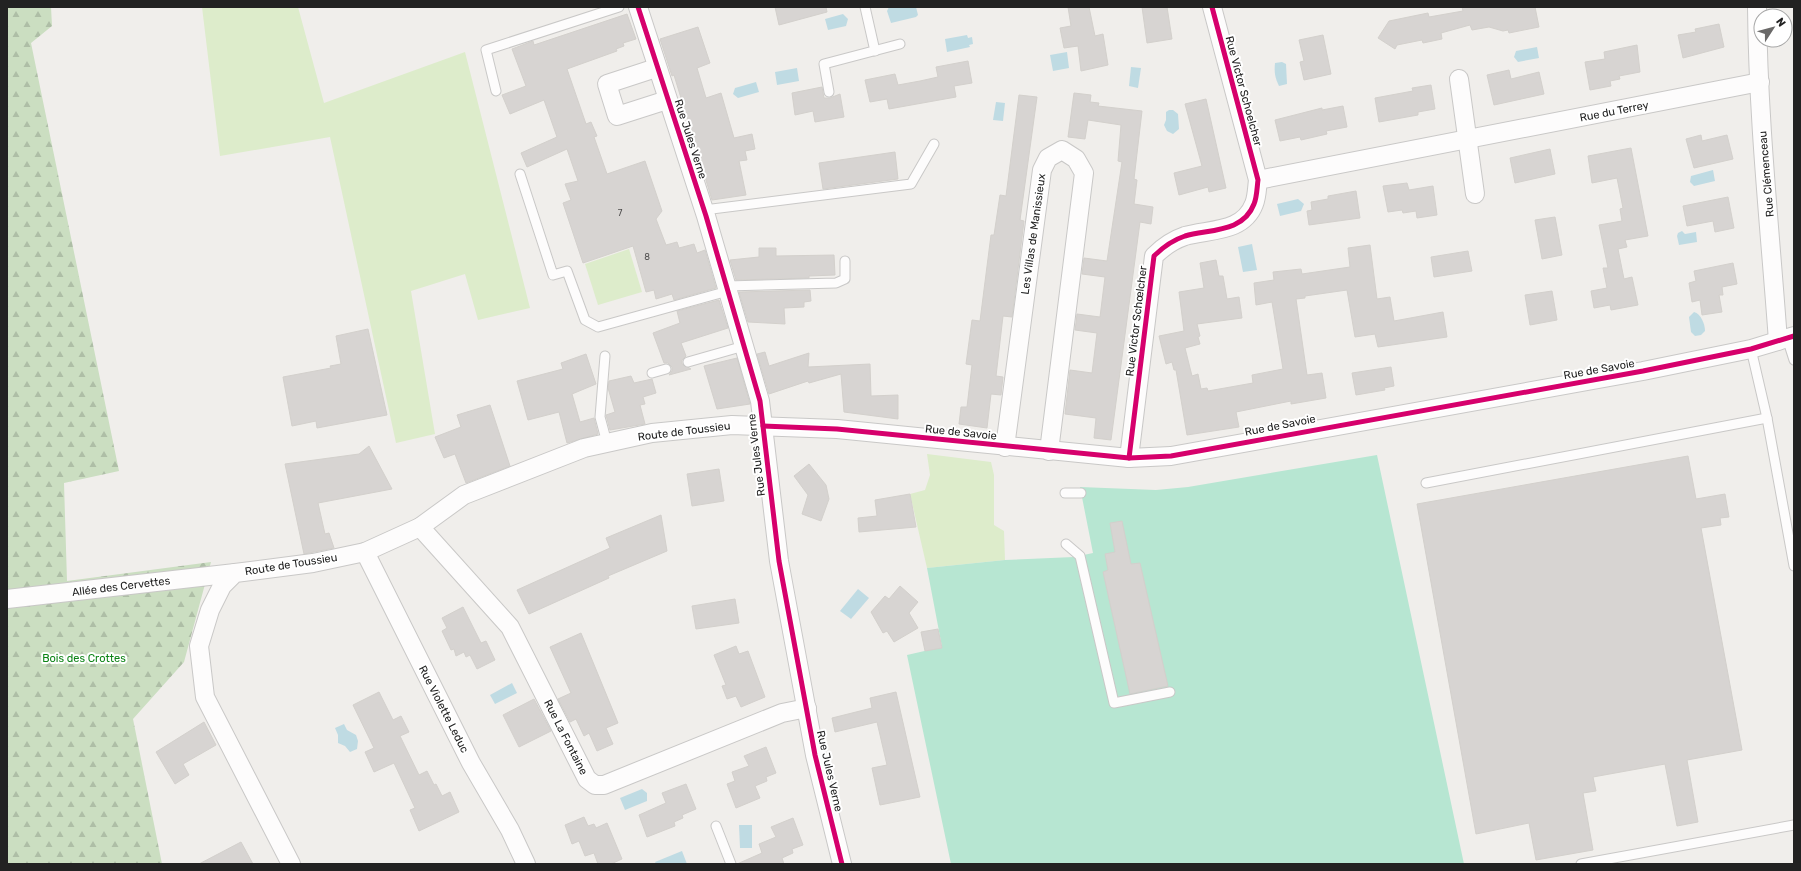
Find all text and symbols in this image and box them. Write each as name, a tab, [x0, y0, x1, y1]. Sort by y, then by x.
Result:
north arrow	[1753, 8, 1793, 48]
text: N	[1773, 15, 1788, 30]
street label: Rue Victor Schoelcher	[1223, 35, 1265, 148]
street label: Rue Jules Verne	[672, 98, 710, 181]
street label: Rue du Terrey	[1578, 98, 1650, 125]
street label: Rue Clémenceau	[1756, 130, 1777, 218]
street label: Les Villas de Manissieux	[1019, 173, 1048, 295]
house number: 7	[618, 208, 623, 218]
house number: 8	[644, 252, 650, 262]
street label: Rue Victor Schœlcher	[1123, 264, 1150, 377]
street label: Rue de Savoie	[1563, 357, 1636, 382]
street label: Rue de Savoie	[1244, 412, 1317, 439]
street label: Rue Jules Verne	[745, 413, 768, 497]
street label: Route de Toussieu	[637, 419, 731, 444]
street label: Rue de Savoie	[925, 422, 997, 443]
street label: Route de Toussieu	[244, 551, 338, 578]
street label: Allée des Cervettes	[71, 574, 171, 599]
park label: Bois des Crottes	[42, 652, 126, 665]
street label: Rue Violette Leduc	[416, 663, 471, 755]
street label: Rue La Fontaine	[541, 697, 590, 777]
street label: Rue Jules Verne	[814, 729, 845, 813]

